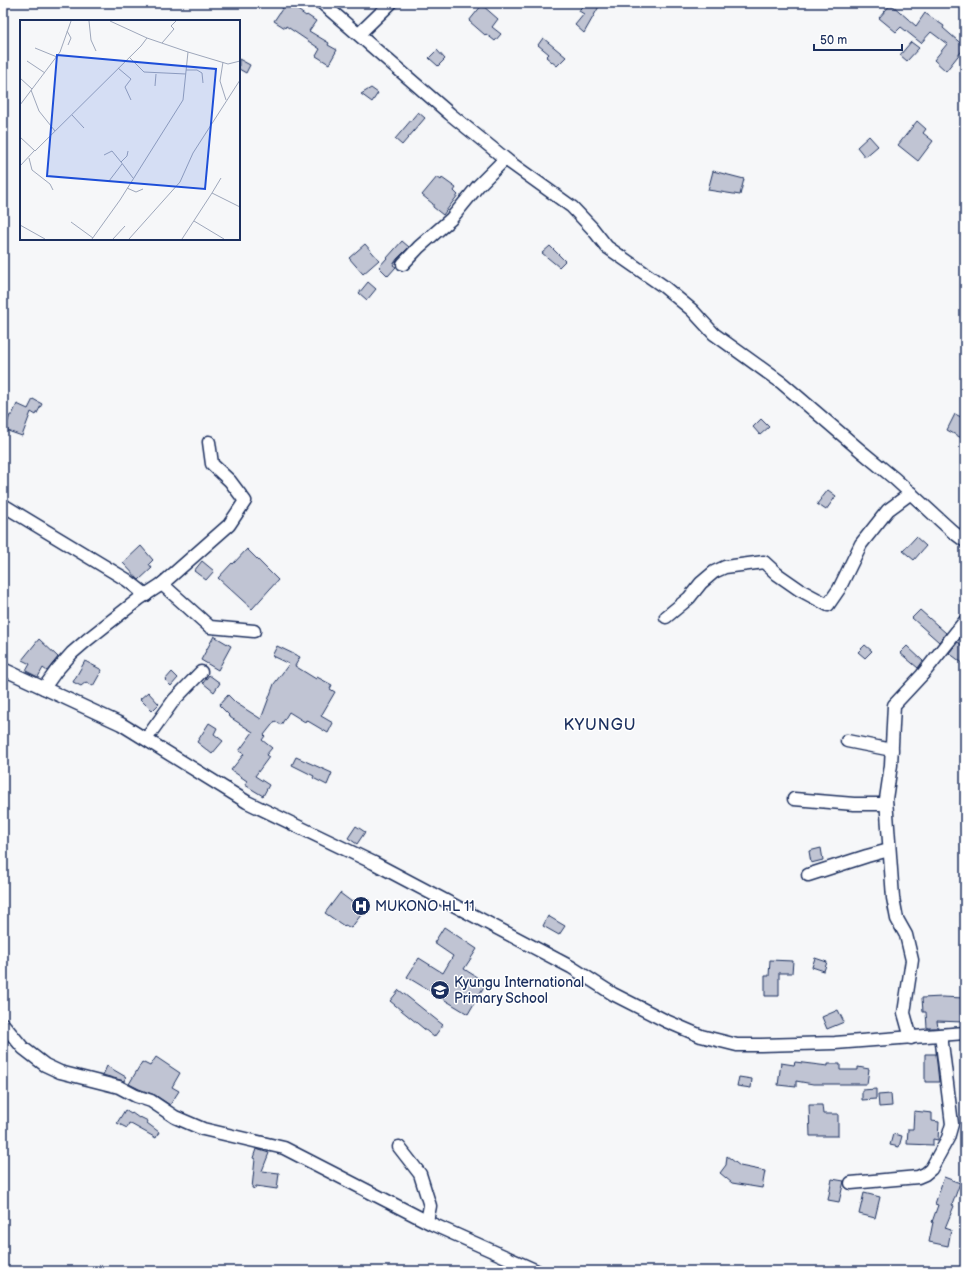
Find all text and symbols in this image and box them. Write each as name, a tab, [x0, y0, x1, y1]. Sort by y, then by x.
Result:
inset map	[20, 20, 240, 240]
scale bar	[814, 26, 902, 52]
text: 50 m	[820, 33, 847, 48]
district label: KYUNGU	[563, 716, 637, 735]
hospital icon: MUKONO HL 11	[350, 895, 372, 917]
place label: MUKONO HL 11	[375, 898, 475, 915]
place label: Kyungu International Primary School	[454, 974, 584, 1007]
school or university icon: Kyungu International Primary School	[429, 979, 451, 1001]

